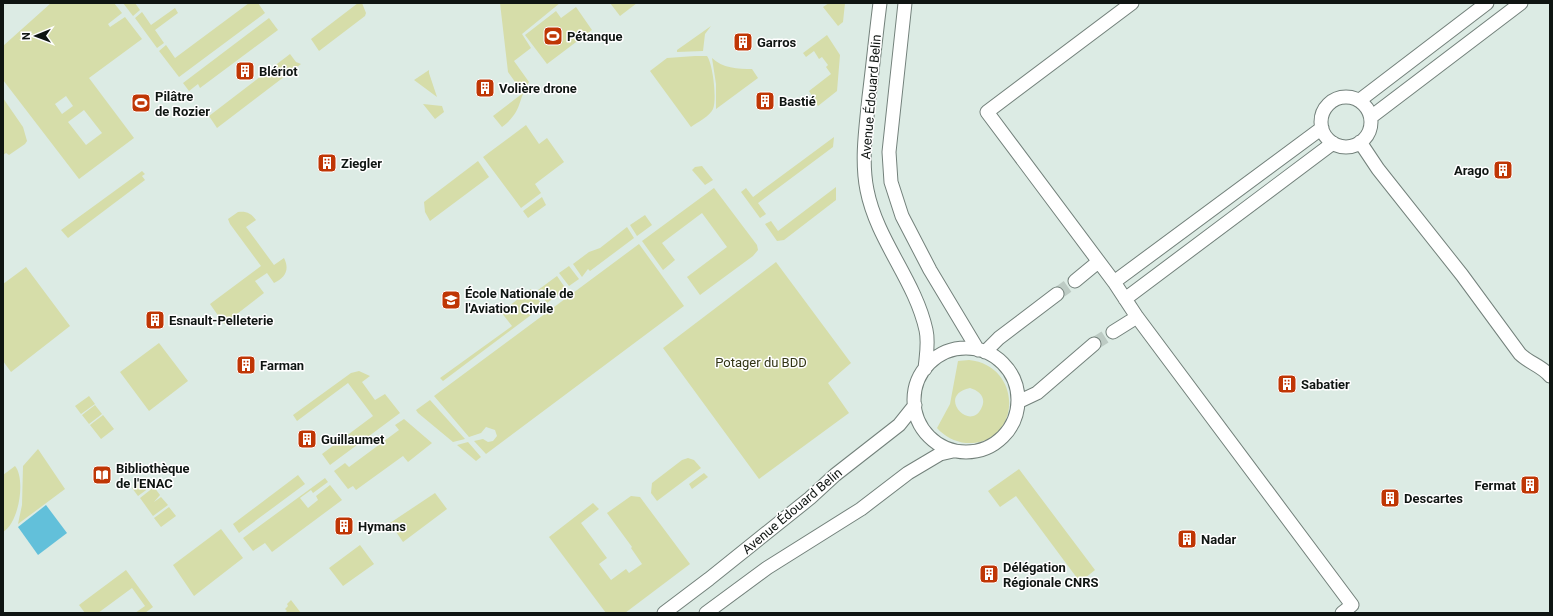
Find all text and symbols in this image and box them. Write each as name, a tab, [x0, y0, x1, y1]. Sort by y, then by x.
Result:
north arrow	[16, 16, 56, 56]
sports icon: Pétanque	[542, 25, 564, 47]
place label: Pétanque	[567, 29, 623, 44]
building icon: Garros	[732, 31, 754, 53]
text: N	[20, 32, 33, 40]
street label: Avenue Édouard Belin	[858, 34, 884, 160]
place label: Garros	[757, 35, 796, 50]
building icon: Blériot	[234, 60, 256, 82]
place label: Blériot	[259, 64, 298, 79]
building icon: Volière drone	[474, 77, 496, 99]
place label: Volière drone	[499, 81, 577, 96]
place label: Pilâtre de Rozier	[155, 89, 210, 119]
building icon: Bastié	[754, 90, 776, 112]
sports icon: Pilâtre de Rozier	[130, 92, 152, 114]
place label: Bastié	[779, 94, 816, 109]
building icon: Ziegler	[316, 152, 338, 174]
place label: Ziegler	[341, 156, 382, 171]
building icon: Arago	[1492, 159, 1514, 181]
place label: Arago	[1454, 163, 1489, 178]
place label: École Nationale de l'Aviation Civile	[465, 286, 574, 316]
school or university icon: École Nationale de l'Aviation Civile	[440, 289, 462, 311]
building icon: Esnault-Pelleterie	[144, 309, 166, 331]
place label: Esnault-Pelleterie	[169, 313, 273, 328]
building icon: Farman	[235, 354, 257, 376]
park label: Potager du BDD	[715, 355, 807, 370]
place label: Farman	[260, 358, 304, 373]
building icon: Sabatier	[1276, 373, 1298, 395]
place label: Sabatier	[1301, 377, 1350, 392]
building icon: Guillaumet	[296, 428, 318, 450]
place label: Guillaumet	[321, 432, 385, 447]
place label: Bibliothèque de l'ENAC	[116, 461, 190, 491]
library icon: Bibliothèque de l'ENAC	[91, 464, 113, 486]
street label: Avenue Édouard Belin	[739, 465, 845, 557]
building icon: Fermat	[1519, 474, 1541, 496]
place label: Fermat	[1475, 478, 1517, 493]
building icon: Descartes	[1379, 487, 1401, 509]
place label: Descartes	[1404, 491, 1463, 506]
building icon: Hymans	[333, 515, 355, 537]
place label: Hymans	[358, 519, 406, 534]
building icon: Nadar	[1176, 528, 1198, 550]
place label: Nadar	[1201, 532, 1236, 547]
place label: Délégation Régionale CNRS	[1003, 560, 1099, 590]
building icon: Délégation Régionale CNRS	[978, 563, 1000, 585]

